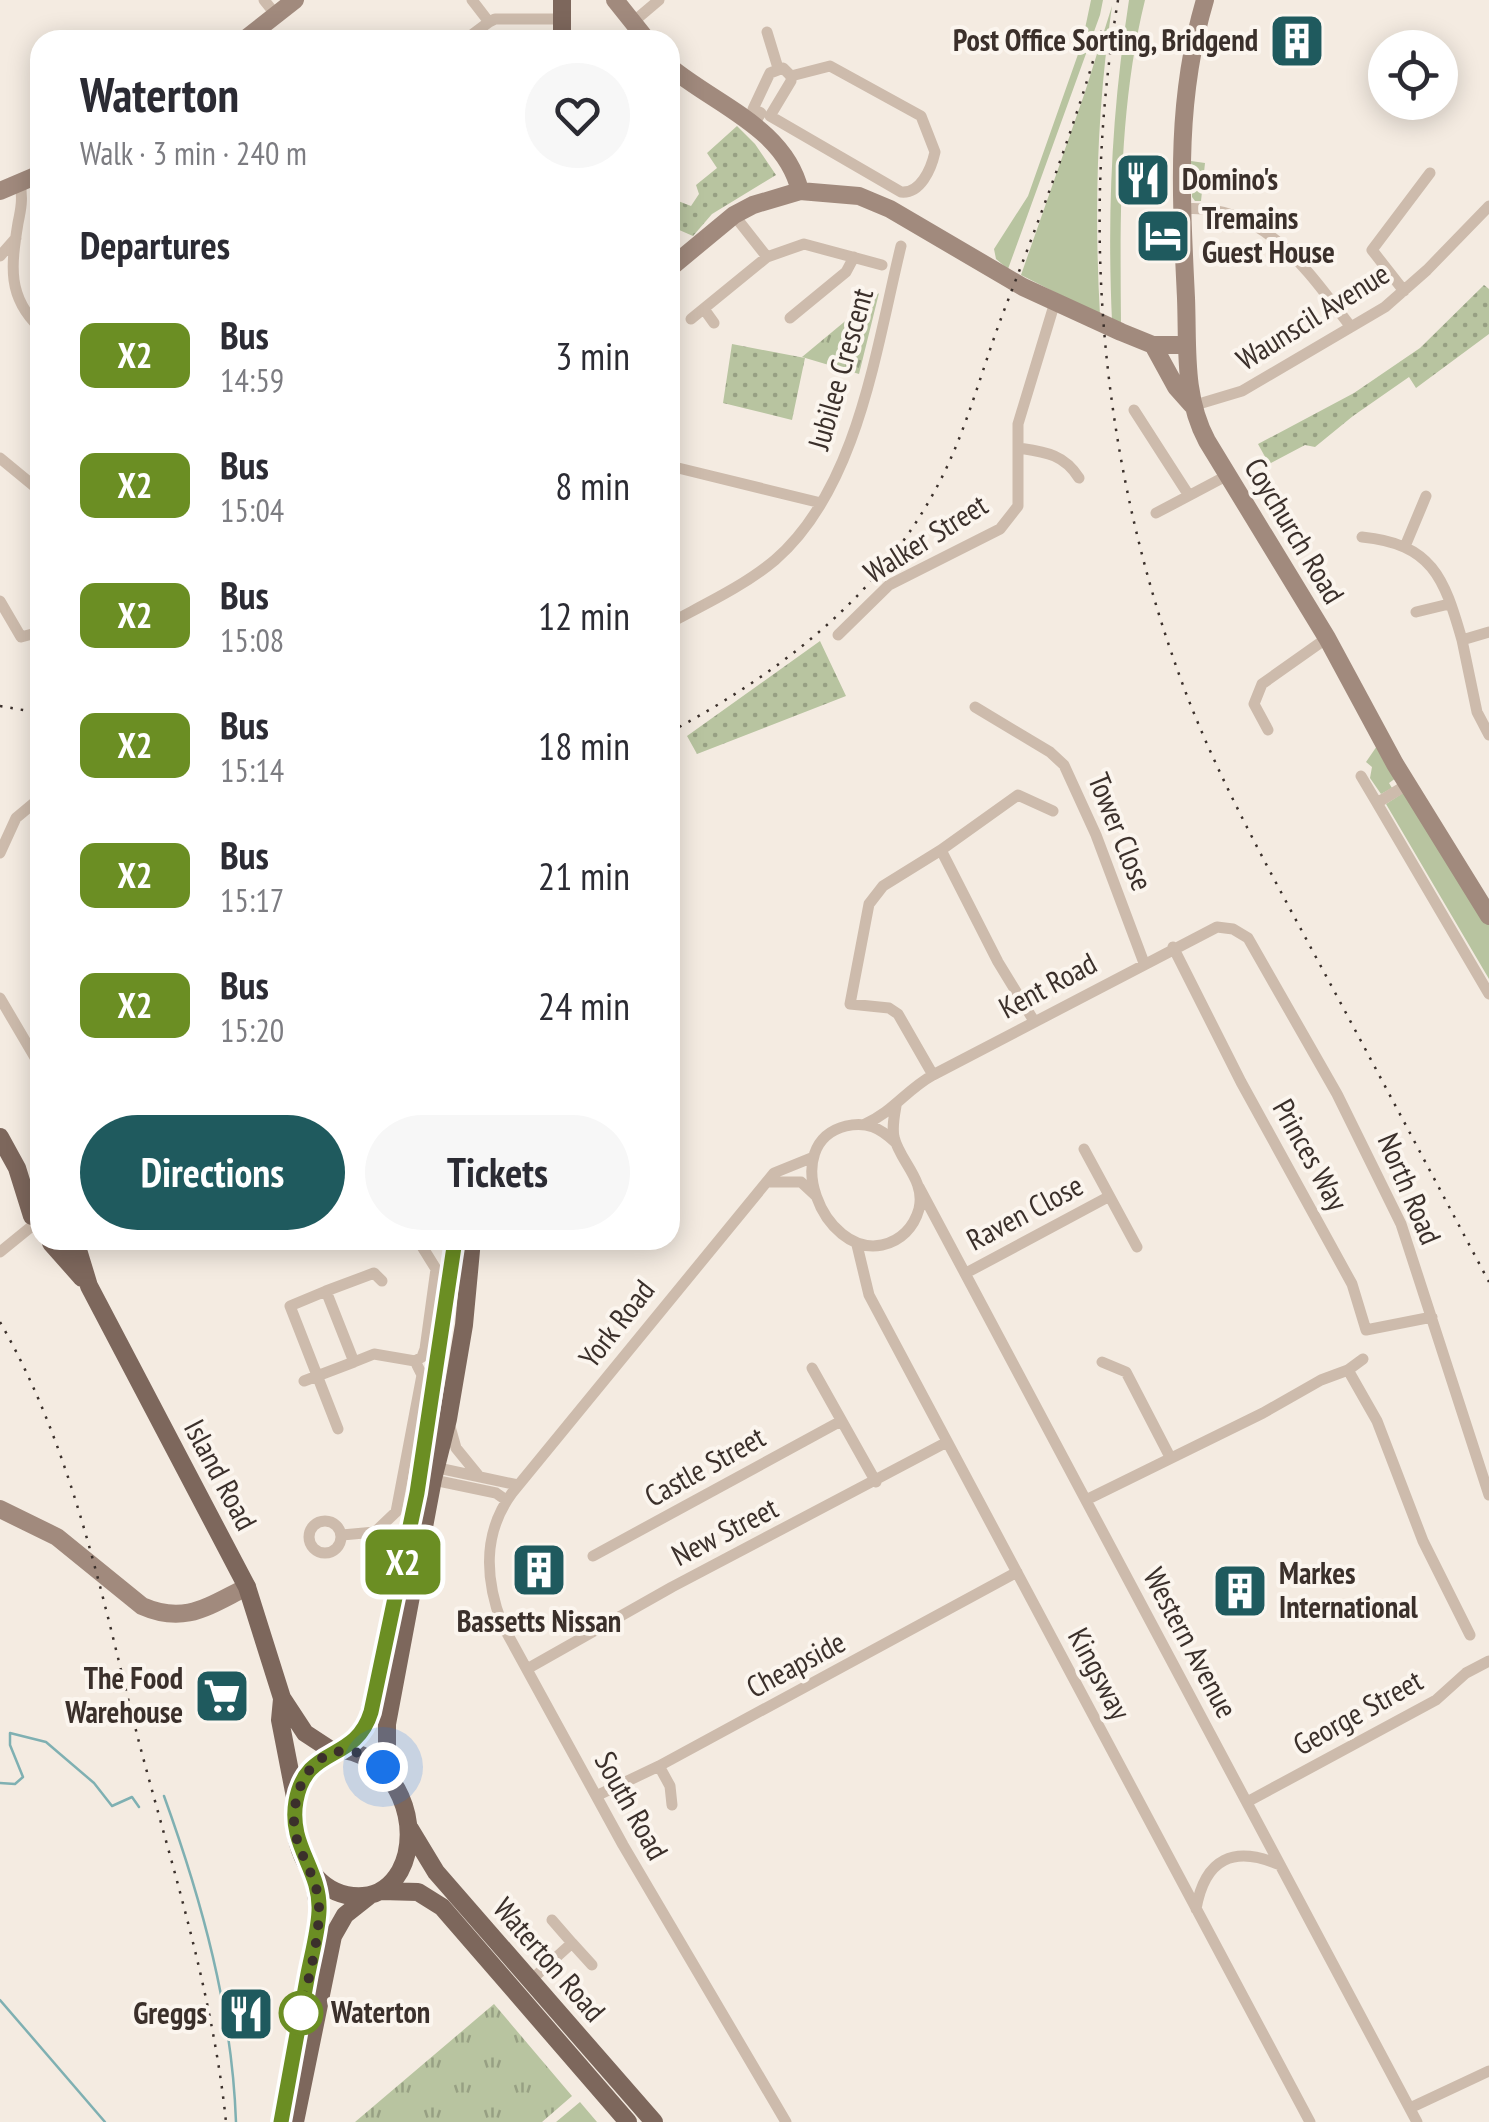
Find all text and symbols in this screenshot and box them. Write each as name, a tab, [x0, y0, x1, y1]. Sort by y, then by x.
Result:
building icon: Post Office Sorting, Bridgend	[1267, 11, 1327, 71]
place label: Post Office Sorting, Bridgend	[953, 20, 1258, 59]
map controls	[1368, 30, 1458, 120]
button: locate	[1368, 30, 1458, 120]
text: Waterton	[80, 63, 239, 125]
button: heart	[525, 63, 630, 168]
text: Walk · 3 min · 240 m	[80, 132, 307, 174]
restaurant icon: Domino's	[1113, 150, 1173, 210]
place label: Domino's	[1182, 159, 1278, 198]
place label: Tremains Guest House	[1202, 198, 1335, 271]
hotel icon: Tremains Guest House	[1133, 206, 1193, 266]
text: Departures	[80, 220, 230, 269]
street label: Waunscil Avenue	[1228, 253, 1396, 378]
street label: Jubilee Crescent	[798, 283, 881, 455]
text: Bus	[220, 310, 269, 359]
text: 3 min	[555, 331, 630, 380]
text: X2	[117, 332, 153, 378]
text: 14:59	[220, 359, 284, 401]
text: Bus	[220, 440, 269, 489]
street label: Coychurch Road	[1236, 450, 1354, 610]
text: 8 min	[555, 461, 630, 510]
text: X2	[117, 462, 153, 508]
street label: Walker Street	[856, 484, 995, 591]
text: 15:04	[220, 489, 284, 531]
text: Bus	[220, 570, 269, 619]
text: 12 min	[538, 591, 630, 640]
text: X2	[117, 592, 153, 638]
text: 15:08	[220, 619, 284, 661]
text: Bus	[220, 700, 269, 749]
text: 18 min	[538, 721, 630, 770]
text: X2	[117, 722, 153, 768]
text: 15:14	[220, 749, 284, 791]
street label: Tower Close	[1080, 767, 1163, 896]
text: Bus	[220, 830, 269, 879]
text: 21 min	[538, 851, 630, 900]
text: X2	[117, 852, 153, 898]
text: 15:17	[220, 879, 284, 921]
street label: Kent Road	[992, 943, 1103, 1027]
text: Bus	[220, 960, 269, 1009]
text: 24 min	[538, 981, 630, 1030]
text: X2	[117, 982, 153, 1028]
text: 15:20	[220, 1009, 284, 1051]
street label: Princes Way	[1265, 1092, 1358, 1218]
button: Directions	[80, 1115, 345, 1230]
button: Tickets	[365, 1115, 630, 1230]
street label: North Road	[1370, 1127, 1451, 1250]
street label: Raven Close	[959, 1165, 1089, 1259]
street label: York Road	[569, 1271, 662, 1375]
street label: Island Road	[176, 1412, 267, 1536]
street label: Castle Street	[637, 1416, 772, 1515]
street label: New Street	[665, 1487, 785, 1574]
line badge: X2	[358, 1530, 448, 1594]
text: X2	[385, 1539, 421, 1585]
building icon: Bassetts Nissan	[509, 1540, 569, 1600]
place label: Markes International	[1279, 1553, 1419, 1626]
street label: Western Avenue	[1135, 1560, 1247, 1724]
building icon: Markes International	[1210, 1561, 1270, 1621]
place label: Bassetts Nissan	[457, 1601, 621, 1640]
street label: Cheapside	[739, 1621, 851, 1706]
street label: Kingsway	[1060, 1621, 1141, 1727]
place label: The Food Warehouse	[64, 1658, 183, 1731]
street label: George Street	[1286, 1660, 1429, 1763]
supermarket icon: The Food Warehouse	[192, 1666, 252, 1726]
your location	[358, 1742, 408, 1792]
street label: South Road	[587, 1744, 678, 1866]
street label: Waterton Road	[485, 1889, 615, 2029]
restaurant icon: Greggs	[216, 1984, 276, 2044]
marker: Waterton	[280, 1992, 322, 2034]
place label: Waterton	[330, 1992, 430, 2031]
place label: Greggs	[133, 1993, 207, 2032]

